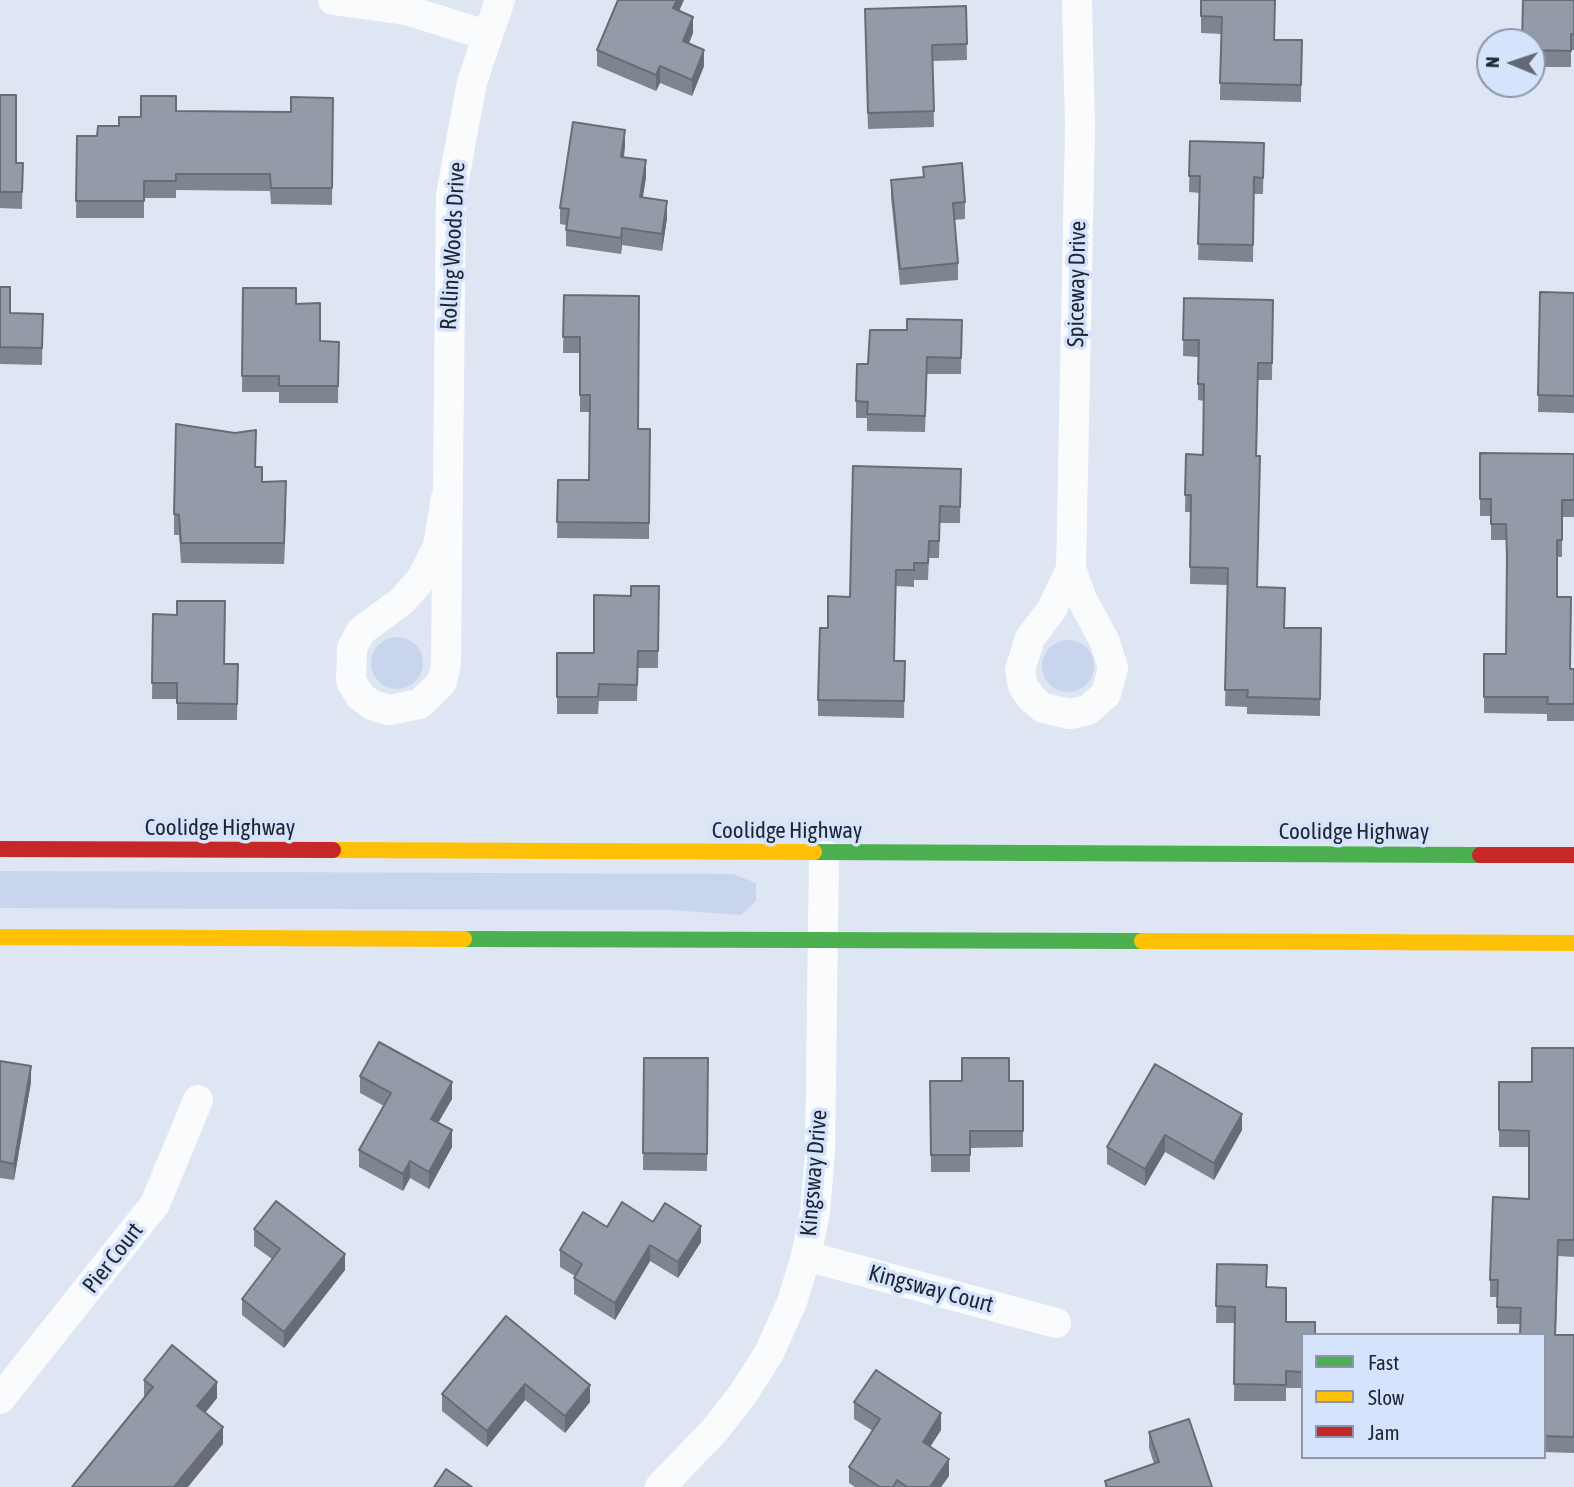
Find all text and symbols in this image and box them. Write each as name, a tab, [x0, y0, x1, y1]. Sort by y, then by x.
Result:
north arrow	[1476, 28, 1546, 98]
text: N	[1481, 56, 1503, 68]
street label: Rolling Woods Drive	[435, 161, 471, 331]
street label: Spiceway Drive	[1062, 221, 1092, 347]
street label: Coolidge Highway	[145, 814, 295, 842]
street label: Coolidge Highway	[712, 817, 862, 845]
street label: Coolidge Highway	[1279, 818, 1429, 846]
street label: Kingsway Drive	[795, 1108, 833, 1238]
street label: Pier Court	[77, 1217, 149, 1299]
street label: Kingsway Court	[866, 1259, 996, 1319]
legend	[1301, 1333, 1546, 1459]
text: Fast	[1368, 1350, 1399, 1374]
text: Slow	[1368, 1385, 1404, 1409]
text: Jam	[1368, 1420, 1400, 1444]

